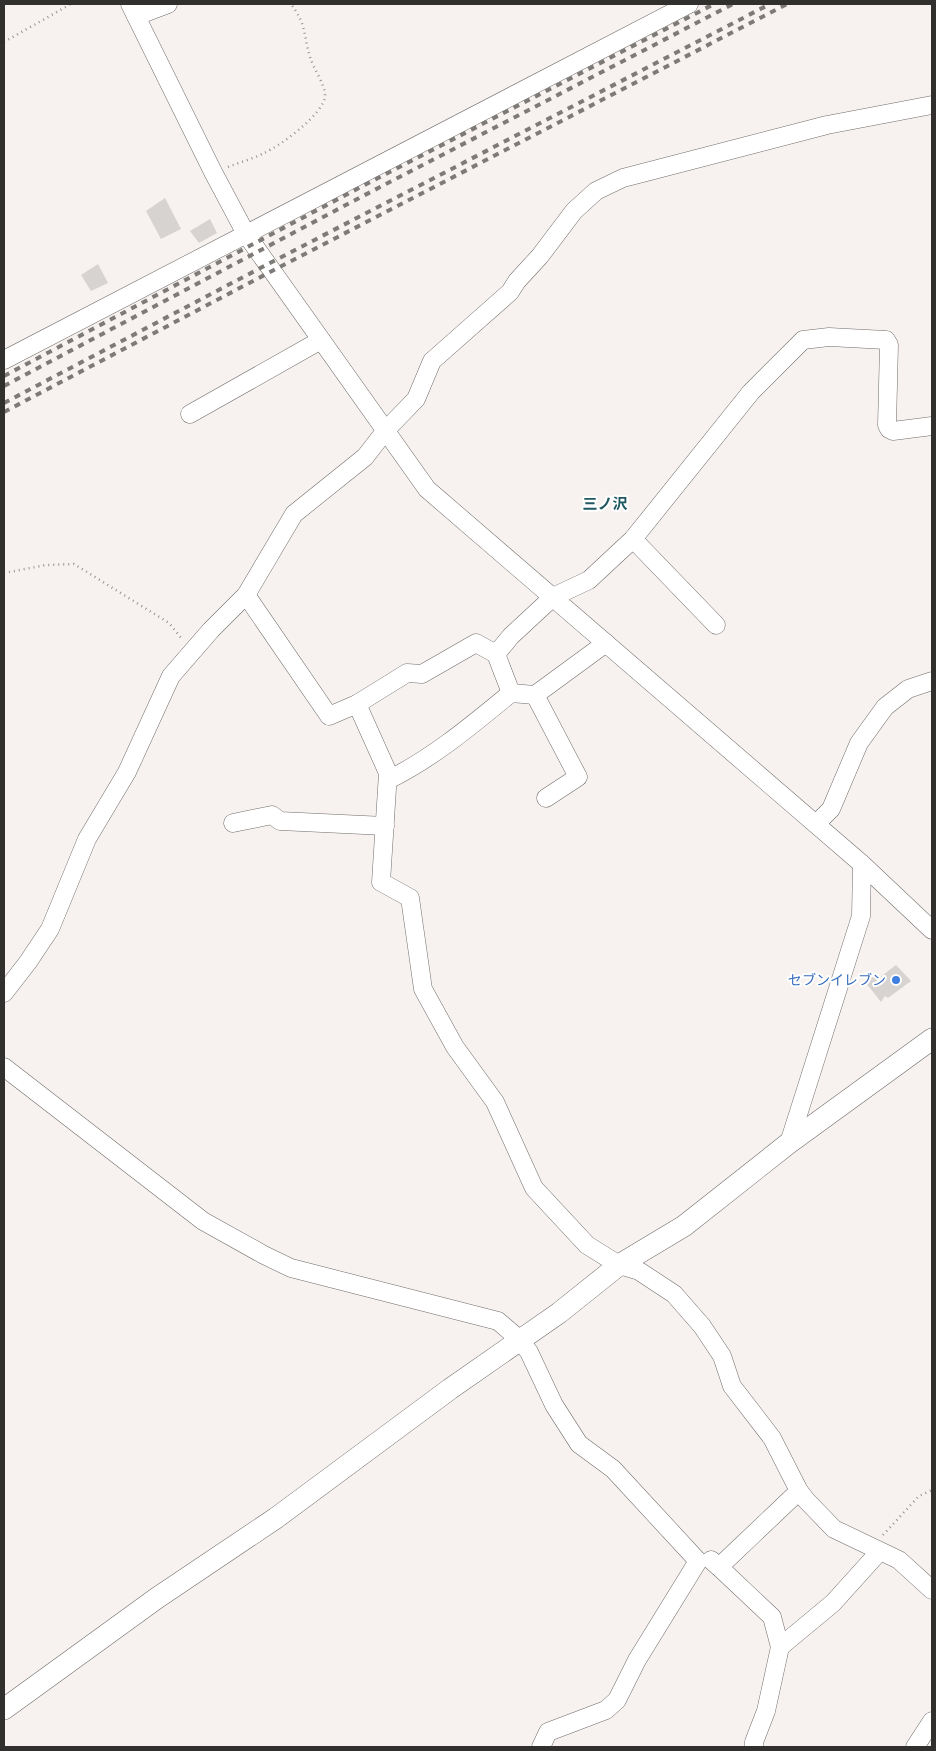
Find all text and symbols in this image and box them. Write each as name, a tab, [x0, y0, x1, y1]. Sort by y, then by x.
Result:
district label: 三ノ沢	[582, 495, 628, 512]
place label: セブンイレブン	[788, 972, 886, 988]
marker: セブンイレブン	[890, 974, 902, 986]

